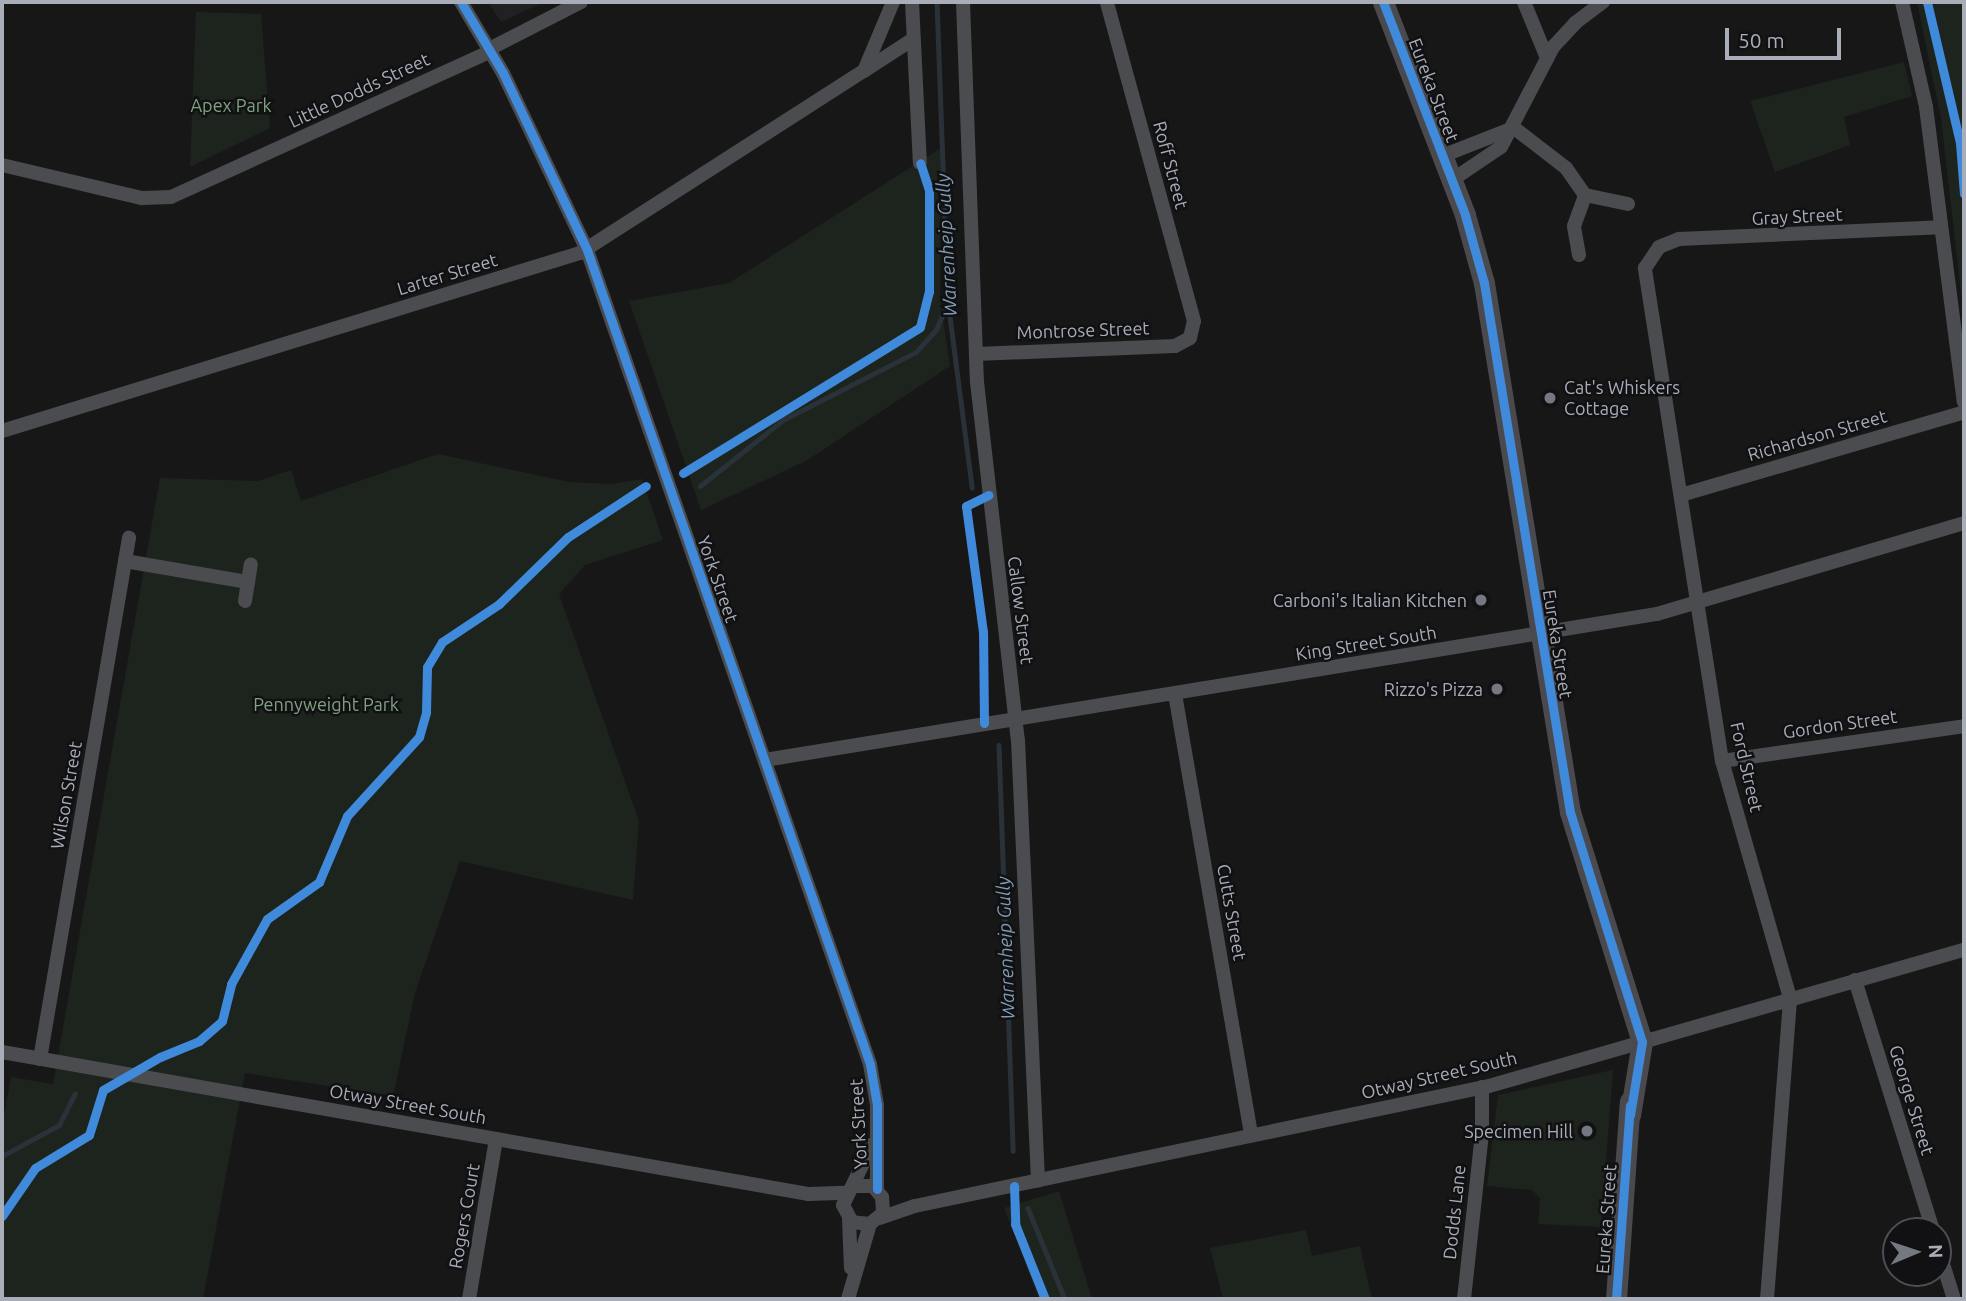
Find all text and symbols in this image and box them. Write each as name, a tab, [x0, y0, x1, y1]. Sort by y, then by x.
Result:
scale bar	[1728, 14, 1843, 58]
text: 50 m	[1738, 28, 1785, 52]
street label: Eureka Street	[1404, 35, 1464, 145]
street label: Little Dodds Street	[285, 48, 433, 132]
park label: Apex Park	[190, 94, 272, 116]
street label: Roff Street	[1149, 119, 1193, 211]
water label: Warrenheip Gully	[932, 173, 962, 317]
street label: Gray Street	[1751, 203, 1843, 229]
street label: Larter Street	[394, 249, 500, 299]
street label: Montrose Street	[1016, 317, 1150, 343]
place label: Cat's Whiskers Cottage	[1564, 377, 1680, 420]
marker: Cat's Whiskers Cottage	[1542, 390, 1558, 406]
street label: Richardson Street	[1745, 405, 1889, 465]
street label: York Street	[693, 533, 743, 625]
street label: Callow Street	[1004, 555, 1038, 665]
street label: Eureka Street	[1539, 588, 1577, 700]
place label: Carboni's Italian Kitchen	[1273, 589, 1467, 611]
marker: Carboni's Italian Kitchen	[1473, 592, 1489, 608]
street label: King Street South	[1294, 621, 1438, 665]
place label: Rizzo's Pizza	[1384, 678, 1483, 700]
marker: Rizzo's Pizza	[1489, 681, 1505, 697]
park label: Pennyweight Park	[253, 693, 399, 715]
street label: Gordon Street	[1782, 705, 1898, 743]
street label: Ford Street	[1726, 720, 1768, 814]
street label: Wilson Street	[46, 739, 86, 851]
street label: Cutts Street	[1213, 862, 1251, 962]
water label: Warrenheip Gully	[992, 876, 1020, 1020]
street label: George Street	[1885, 1042, 1939, 1158]
street label: Otway Street South	[1359, 1047, 1519, 1103]
street label: York Street	[845, 1078, 871, 1170]
street label: Otway Street South	[328, 1080, 488, 1128]
place label: Specimen Hill	[1464, 1120, 1573, 1142]
marker: Specimen Hill	[1579, 1123, 1595, 1139]
street label: Rogers Court	[444, 1162, 484, 1270]
street label: Dodds Lane	[1438, 1164, 1470, 1260]
street label: Eureka Street	[1591, 1164, 1621, 1274]
north arrow	[1882, 1217, 1952, 1287]
text: N	[1925, 1244, 1947, 1259]

